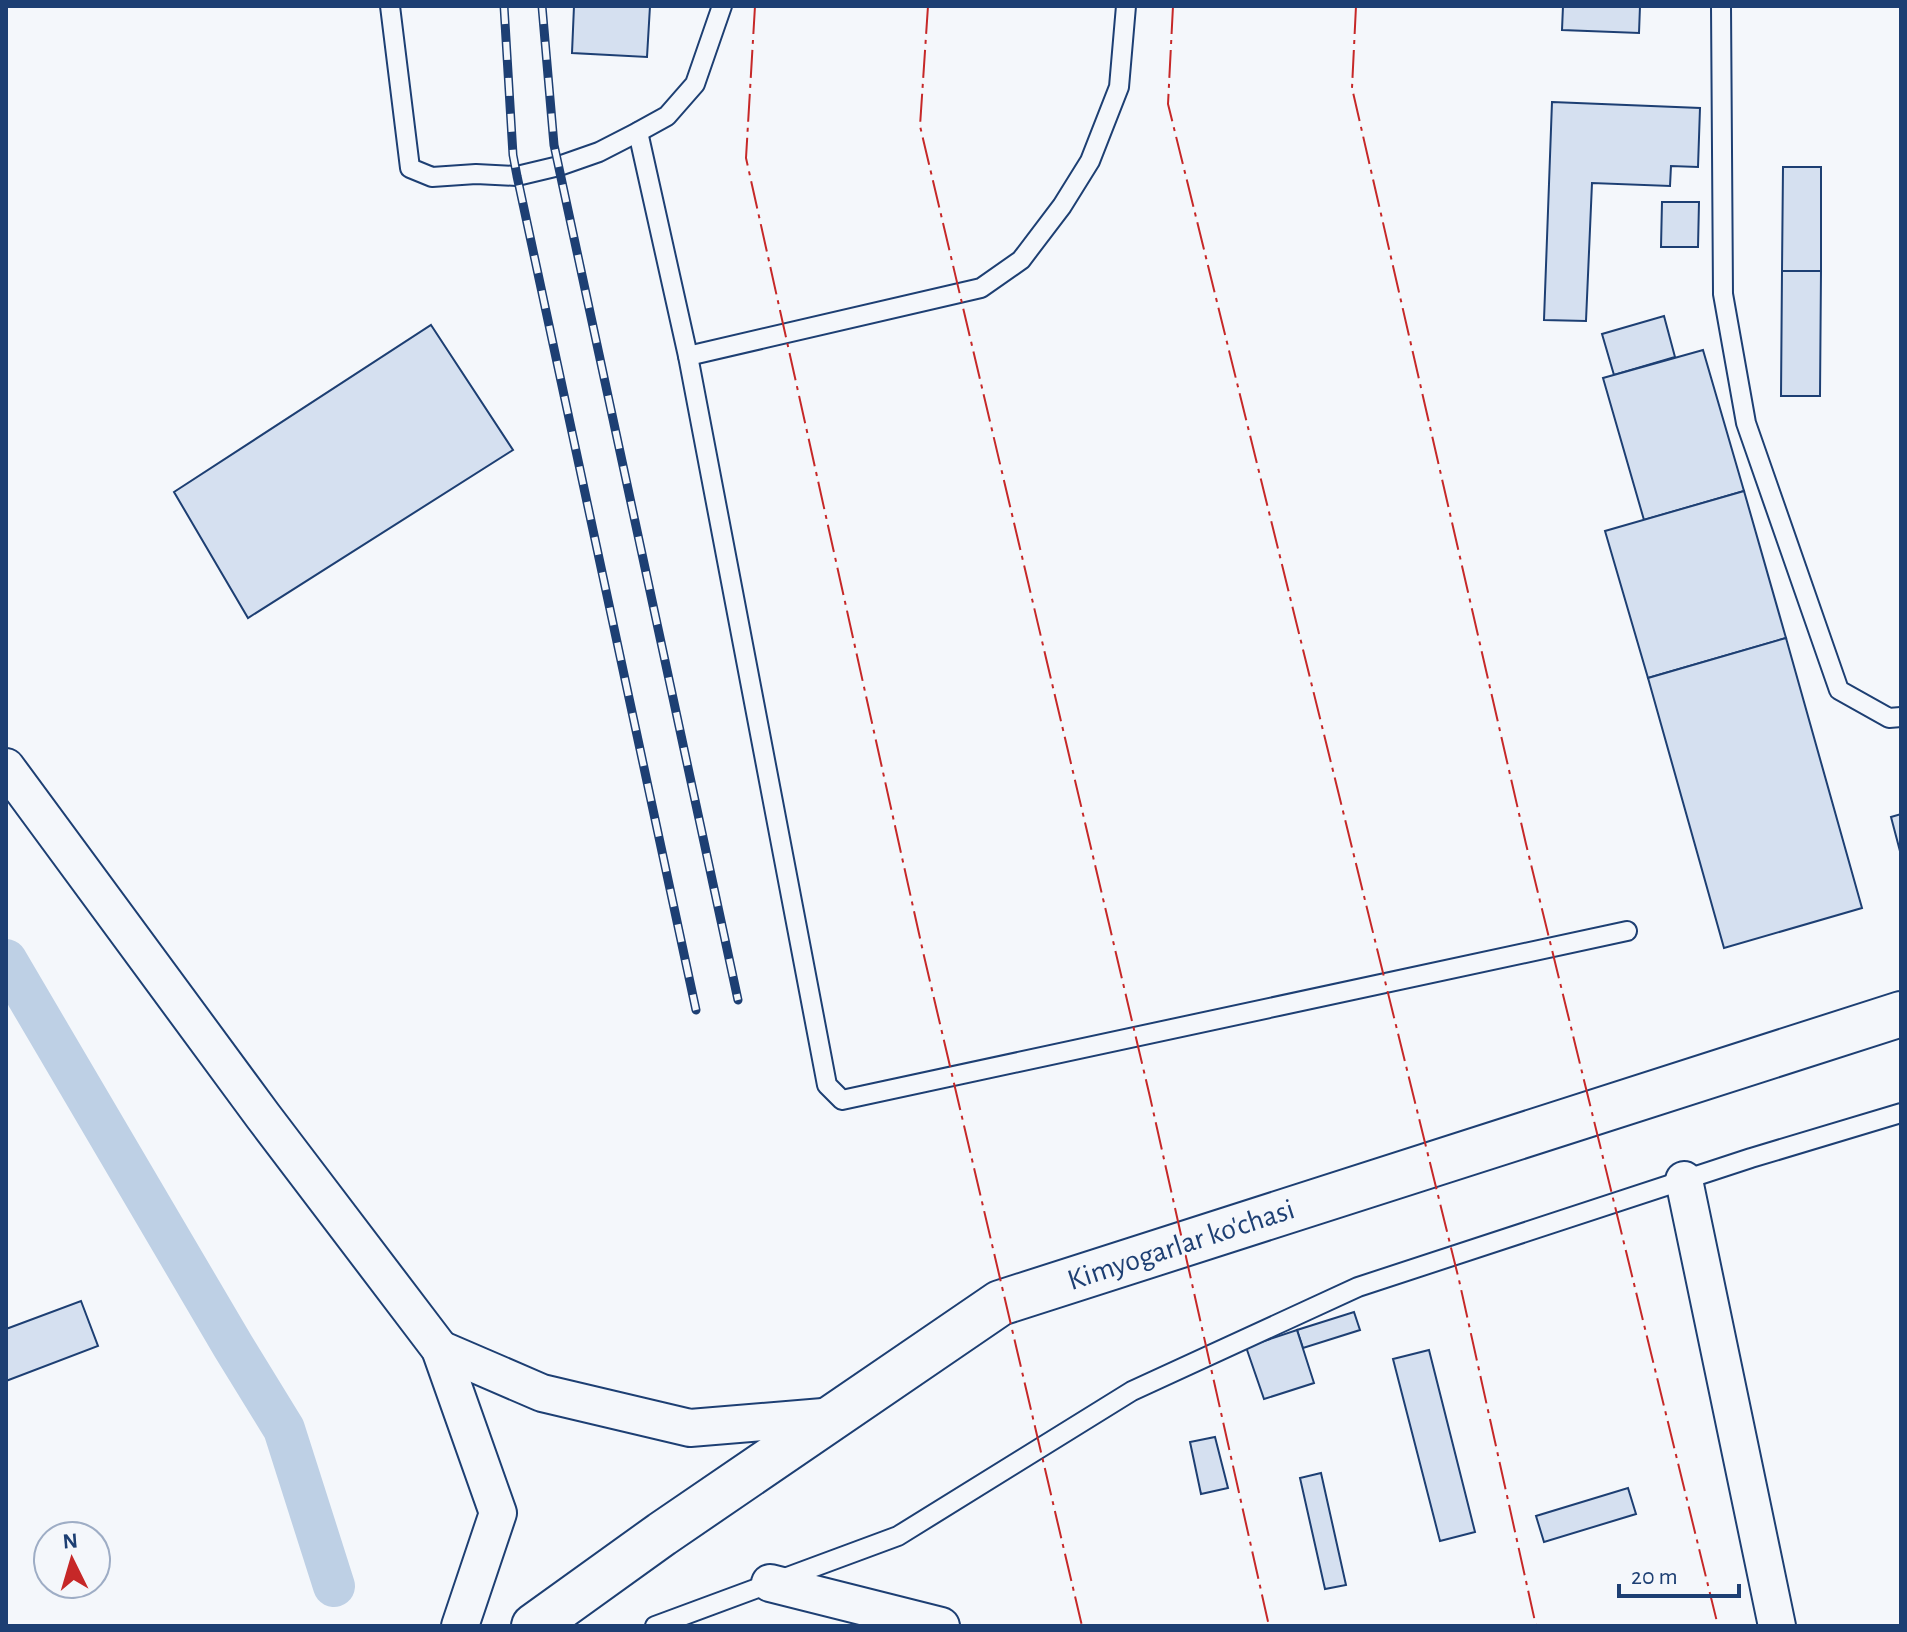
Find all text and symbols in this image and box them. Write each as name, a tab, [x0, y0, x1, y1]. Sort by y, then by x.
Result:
street label: Kimyogarlar ko'chasi	[1064, 1194, 1298, 1296]
north arrow	[32, 1520, 112, 1600]
text: N	[62, 1529, 79, 1553]
scale bar	[1619, 1548, 1739, 1598]
text: 20 m	[1631, 1565, 1678, 1589]

